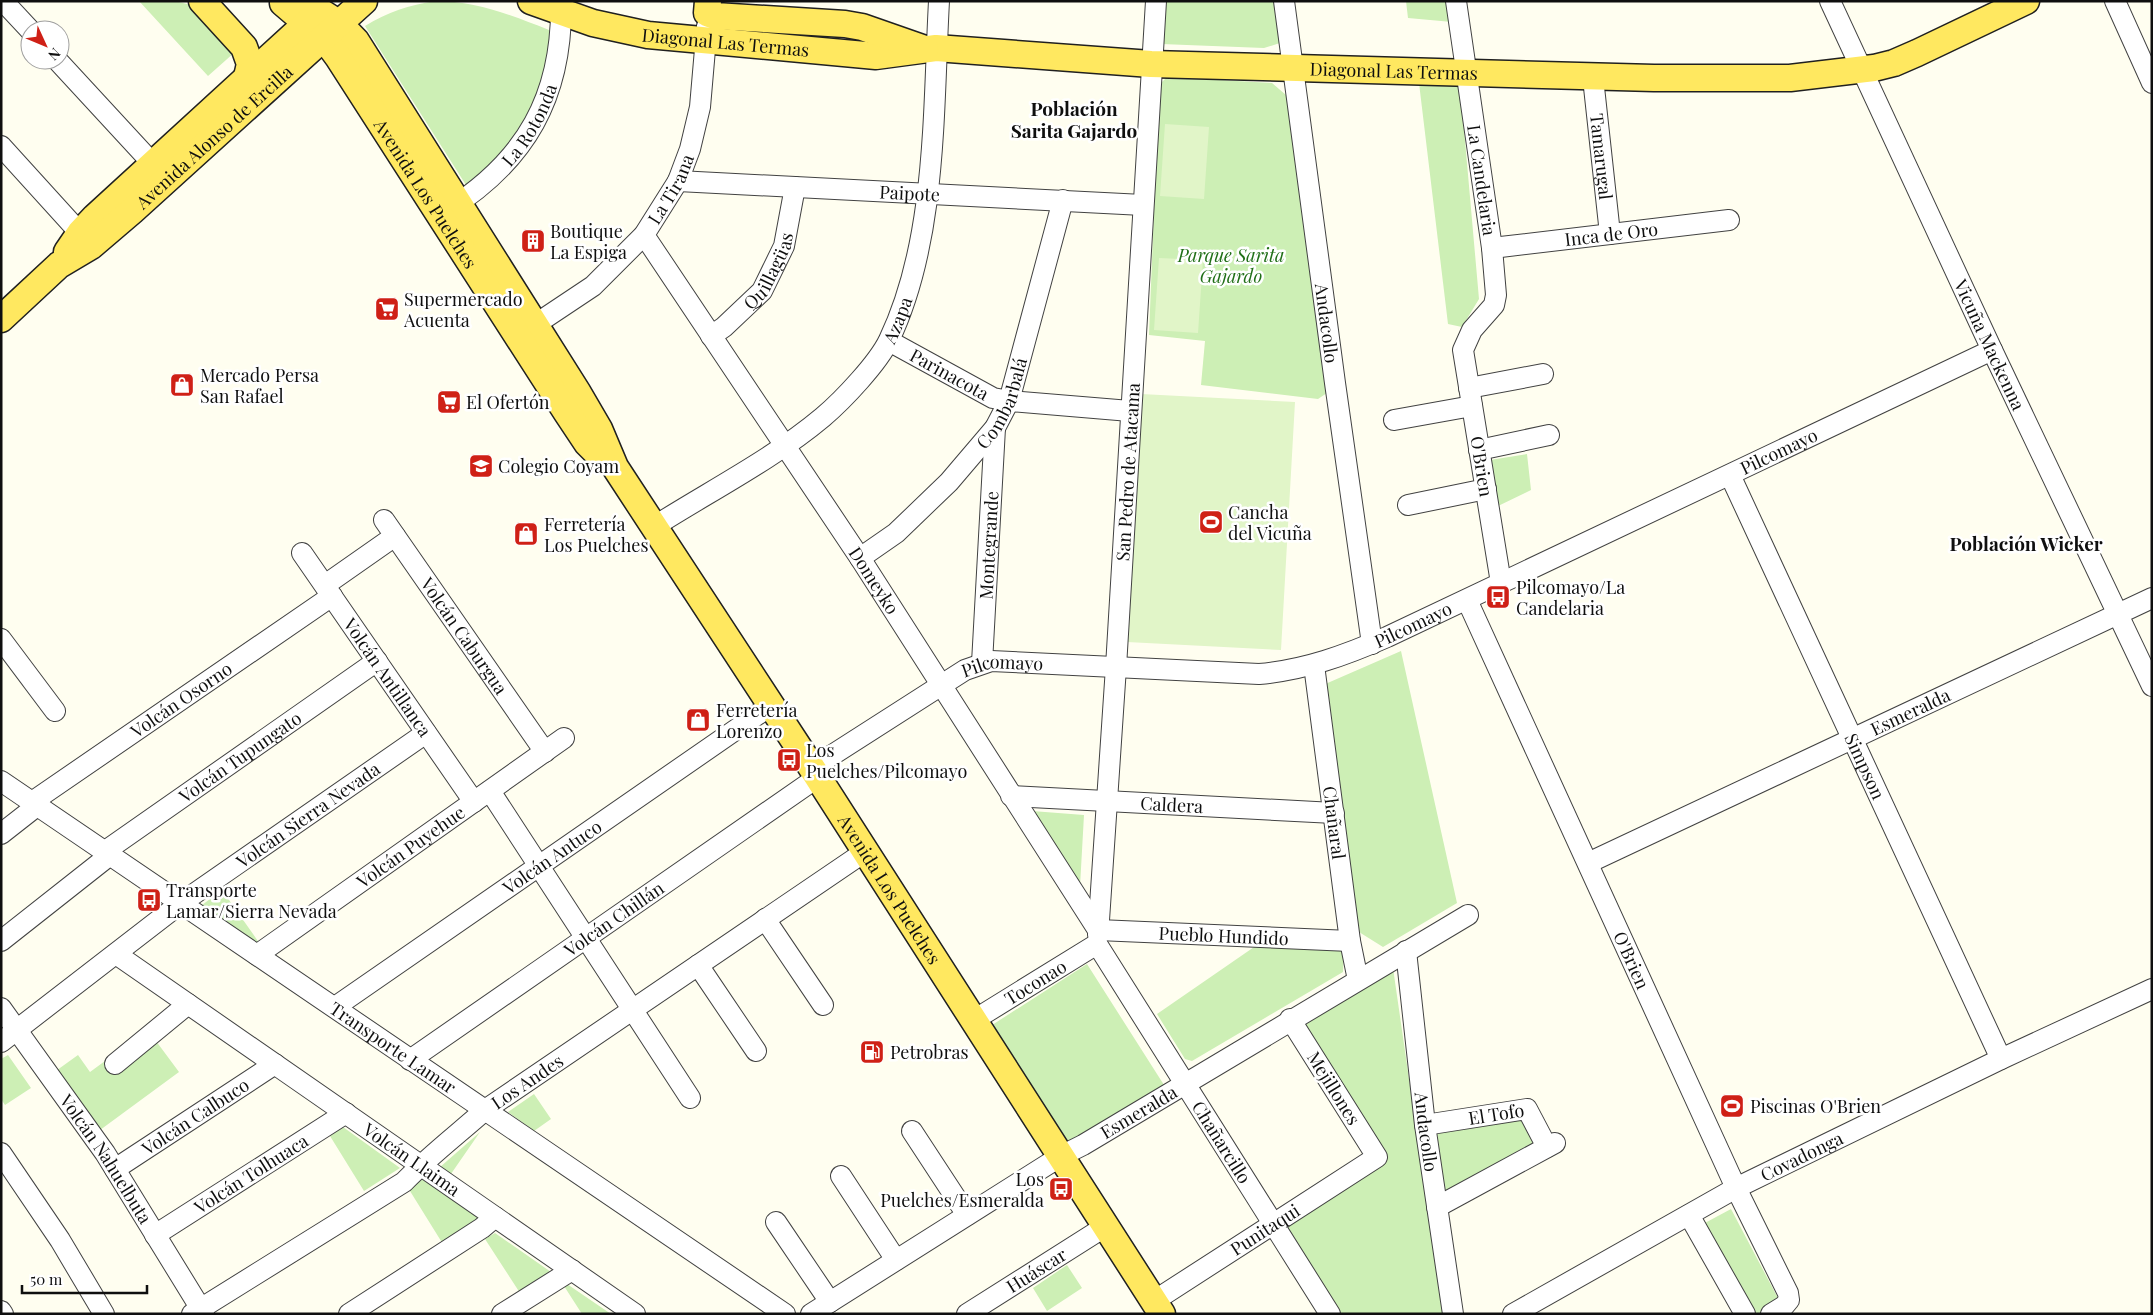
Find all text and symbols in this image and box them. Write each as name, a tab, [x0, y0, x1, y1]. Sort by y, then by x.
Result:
north arrow	[20, 20, 70, 70]
street label: Diagonal Las Termas	[641, 22, 810, 62]
text: N	[44, 44, 65, 65]
street label: Diagonal Las Termas	[1309, 56, 1478, 85]
street label: Avenida Alonso de Ercilla	[130, 60, 298, 215]
street label: La Rotonda	[496, 81, 562, 171]
district label: Población Sarita Gajardo	[1011, 95, 1138, 143]
street label: Tamarugal	[1585, 112, 1618, 201]
street label: Avenida Los Puelches	[368, 113, 483, 273]
street label: La Candelaria	[1462, 123, 1502, 237]
street label: La Tirana	[642, 151, 699, 229]
street label: Paipote	[879, 179, 941, 207]
street label: Inca de Oro	[1563, 216, 1659, 251]
place label: Boutique La Espiga	[550, 219, 627, 264]
building icon: Boutique La Espiga	[520, 228, 546, 254]
street label: Quillagüas	[738, 231, 798, 315]
park label: Parque Sarita Gajardo	[1177, 243, 1284, 288]
street label: Vicuña Mackenna	[1948, 275, 2031, 414]
street label: Andacollo	[1310, 281, 1344, 364]
place label: Supermercado Acuenta	[403, 287, 523, 332]
street label: Azapa	[877, 294, 917, 348]
supermarket icon: Supermercado Acuenta	[374, 296, 400, 322]
street label: Parinacota	[906, 343, 993, 405]
street label: Combarbalá	[971, 355, 1032, 454]
place label: Mercado Persa San Rafael	[200, 363, 319, 408]
shop icon: Mercado Persa San Rafael	[169, 372, 195, 398]
street label: San Pedro de Atacama	[1110, 382, 1145, 562]
supermarket icon: El Ofertón	[436, 389, 462, 415]
place label: El Ofertón	[466, 390, 550, 414]
street label: Pilcomayo	[1736, 422, 1822, 480]
street label: O'Brien	[1465, 434, 1499, 499]
school or university icon: Colegio Coyam	[468, 453, 494, 479]
place label: Colegio Coyam	[498, 454, 619, 478]
street label: Montegrande	[974, 490, 1003, 600]
place label: Cancha del Vicuña	[1228, 500, 1312, 545]
sports icon: Cancha del Vicuña	[1198, 509, 1224, 535]
place label: Ferretería Los Puelches	[544, 512, 649, 557]
shop icon: Ferretería Los Puelches	[513, 521, 539, 547]
district label: Población Wicker	[1949, 530, 2103, 556]
street label: Domeyko	[844, 542, 905, 619]
street label: Volcán Caburgua	[415, 572, 513, 699]
place label: Pilcomayo/La Candelaria	[1516, 575, 1625, 620]
bus stop icon: Pilcomayo/La Candelaria	[1485, 584, 1511, 610]
street label: Pilcomayo	[1370, 596, 1456, 653]
street label: Volcán Antillanca	[338, 613, 437, 741]
street label: Pilcomayo	[958, 649, 1044, 682]
street label: Volcán Osorno	[125, 656, 237, 743]
street label: Esmeralda	[1866, 683, 1954, 741]
place label: Ferretería Lorenzo	[716, 698, 797, 743]
street label: Volcán Tupungato	[173, 706, 306, 808]
shop icon: Ferretería Lorenzo	[685, 707, 711, 733]
street label: Simpson	[1839, 729, 1891, 803]
place label: Los Puelches/Pilcomayo	[806, 738, 967, 783]
bus stop icon: Los Puelches/Pilcomayo	[776, 747, 802, 773]
street label: Volcán Sierra Nevada	[231, 757, 385, 874]
street label: Chañaral	[1318, 785, 1351, 861]
street label: Caldera	[1140, 791, 1204, 818]
street label: Volcán Puyehue	[351, 800, 469, 894]
street label: Avenida Los Puelches	[832, 809, 947, 969]
street label: Volcán Antuco	[497, 814, 606, 900]
street label: Volcán Chillán	[558, 876, 669, 962]
place label: Transporte Lamar/Sierra Nevada	[166, 878, 337, 923]
bus stop icon: Transporte Lamar/Sierra Nevada	[136, 887, 162, 913]
street label: Pueblo Hundido	[1158, 921, 1289, 950]
street label: O'Brien	[1608, 927, 1655, 993]
street label: Toconao	[1000, 954, 1071, 1010]
street label: Transporte Lamar	[325, 996, 461, 1099]
fuel station icon: Petrobras	[859, 1039, 885, 1065]
place label: Petrobras	[890, 1040, 968, 1064]
street label: Mejillones	[1302, 1047, 1366, 1129]
street label: Los Andes	[486, 1048, 568, 1114]
street label: Volcán Calbuco	[136, 1072, 254, 1161]
street label: Esmeralda	[1096, 1080, 1181, 1144]
street label: Volcán Nahuelbuta	[54, 1089, 158, 1228]
street label: Andacollo	[1409, 1090, 1444, 1173]
sports icon: Piscinas O'Brien	[1719, 1093, 1745, 1119]
place label: Piscinas O'Brien	[1750, 1094, 1881, 1118]
street label: Chañarcillo	[1187, 1096, 1257, 1188]
street label: El Tofo	[1467, 1098, 1526, 1130]
street label: Volcán Llaima	[358, 1117, 465, 1201]
street label: Covadonga	[1756, 1126, 1847, 1186]
street label: Volcán Tolhuaca	[189, 1128, 313, 1219]
place label: Los Puelches/Esmeralda	[880, 1167, 1044, 1212]
bus stop icon: Los Puelches/Esmeralda	[1048, 1176, 1074, 1202]
street label: Punitaqui	[1226, 1198, 1304, 1261]
street label: Huáscar	[1002, 1242, 1071, 1298]
scale bar	[22, 1262, 148, 1294]
text: 50 m	[30, 1269, 63, 1289]

